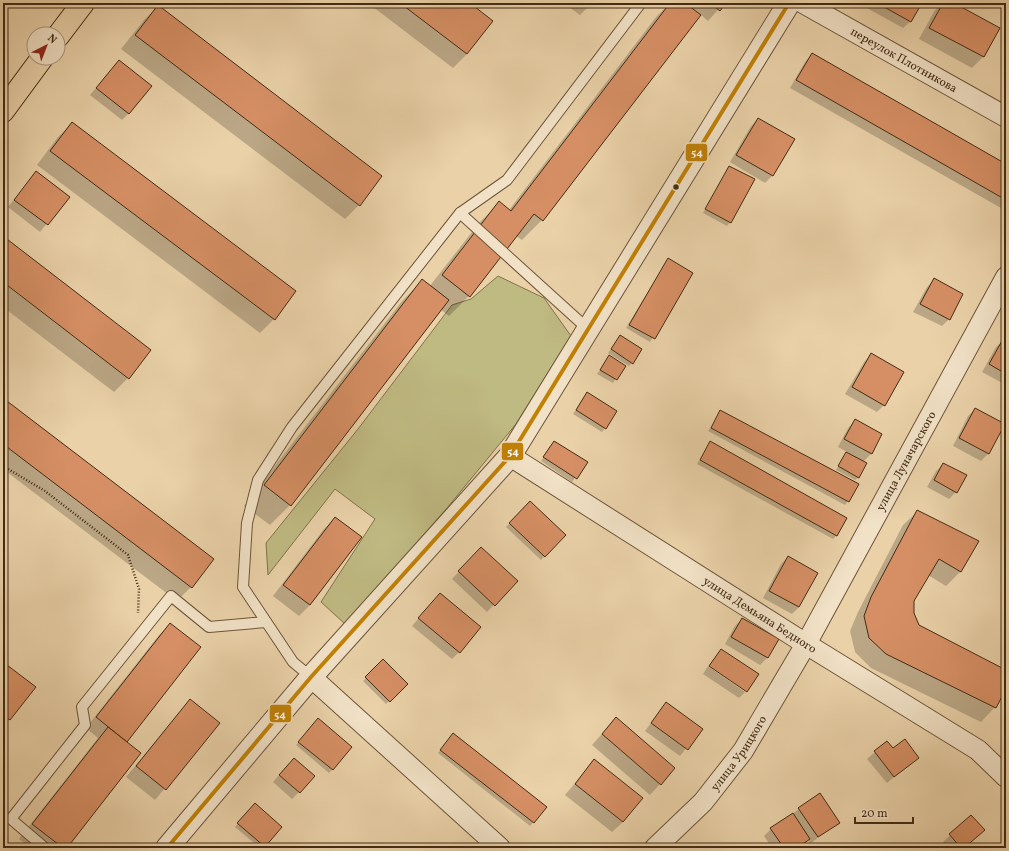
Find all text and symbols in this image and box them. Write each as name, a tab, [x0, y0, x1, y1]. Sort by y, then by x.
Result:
street label: переулок Плотникова	[847, 24, 960, 97]
north arrow	[26, 26, 66, 66]
text: N	[44, 31, 60, 48]
line badge: 54	[685, 143, 708, 162]
text: 54	[691, 146, 703, 161]
unlabelled marker	[671, 182, 681, 192]
street label: улица Луначарского	[873, 409, 940, 514]
line badge: 54	[501, 442, 524, 461]
text: 54	[507, 445, 519, 460]
street label: улица Демьяна Бедного	[699, 573, 819, 658]
line badge: 54	[269, 704, 292, 723]
text: 54	[274, 708, 286, 723]
street label: улица Урицкого	[708, 713, 771, 795]
scale bar	[855, 799, 913, 825]
text: 20 m	[861, 806, 888, 822]

